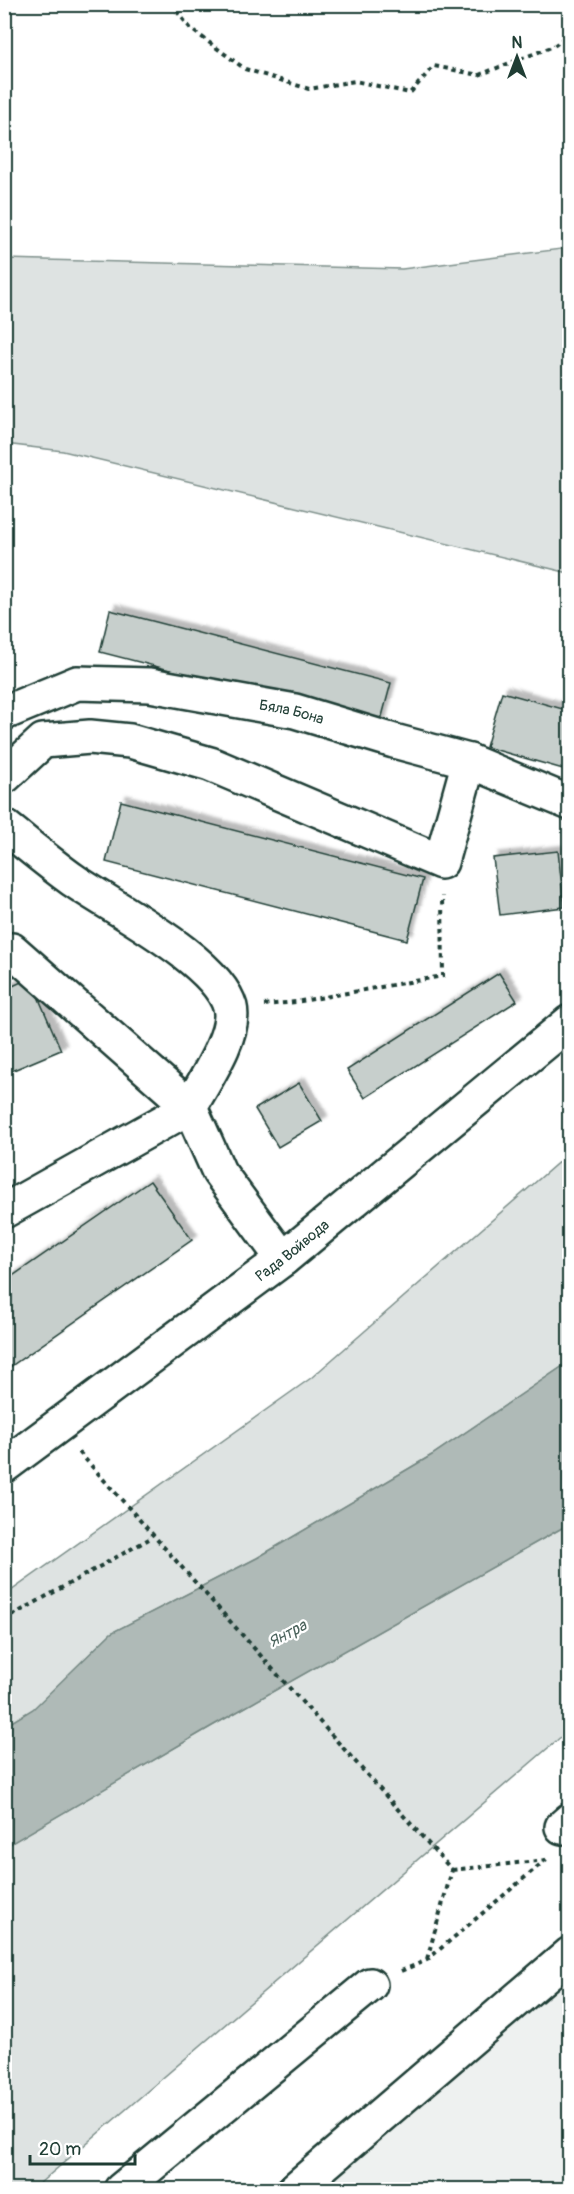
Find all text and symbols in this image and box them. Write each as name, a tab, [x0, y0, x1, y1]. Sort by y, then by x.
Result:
north arrow	[487, 27, 547, 87]
text: N	[512, 33, 523, 53]
street label: Бяла Бона	[258, 696, 326, 729]
street label: Рада Войвода	[252, 1216, 333, 1286]
water label: Янтра	[265, 1615, 311, 1652]
scale bar	[30, 2128, 135, 2166]
text: 20 m	[39, 2138, 81, 2161]

